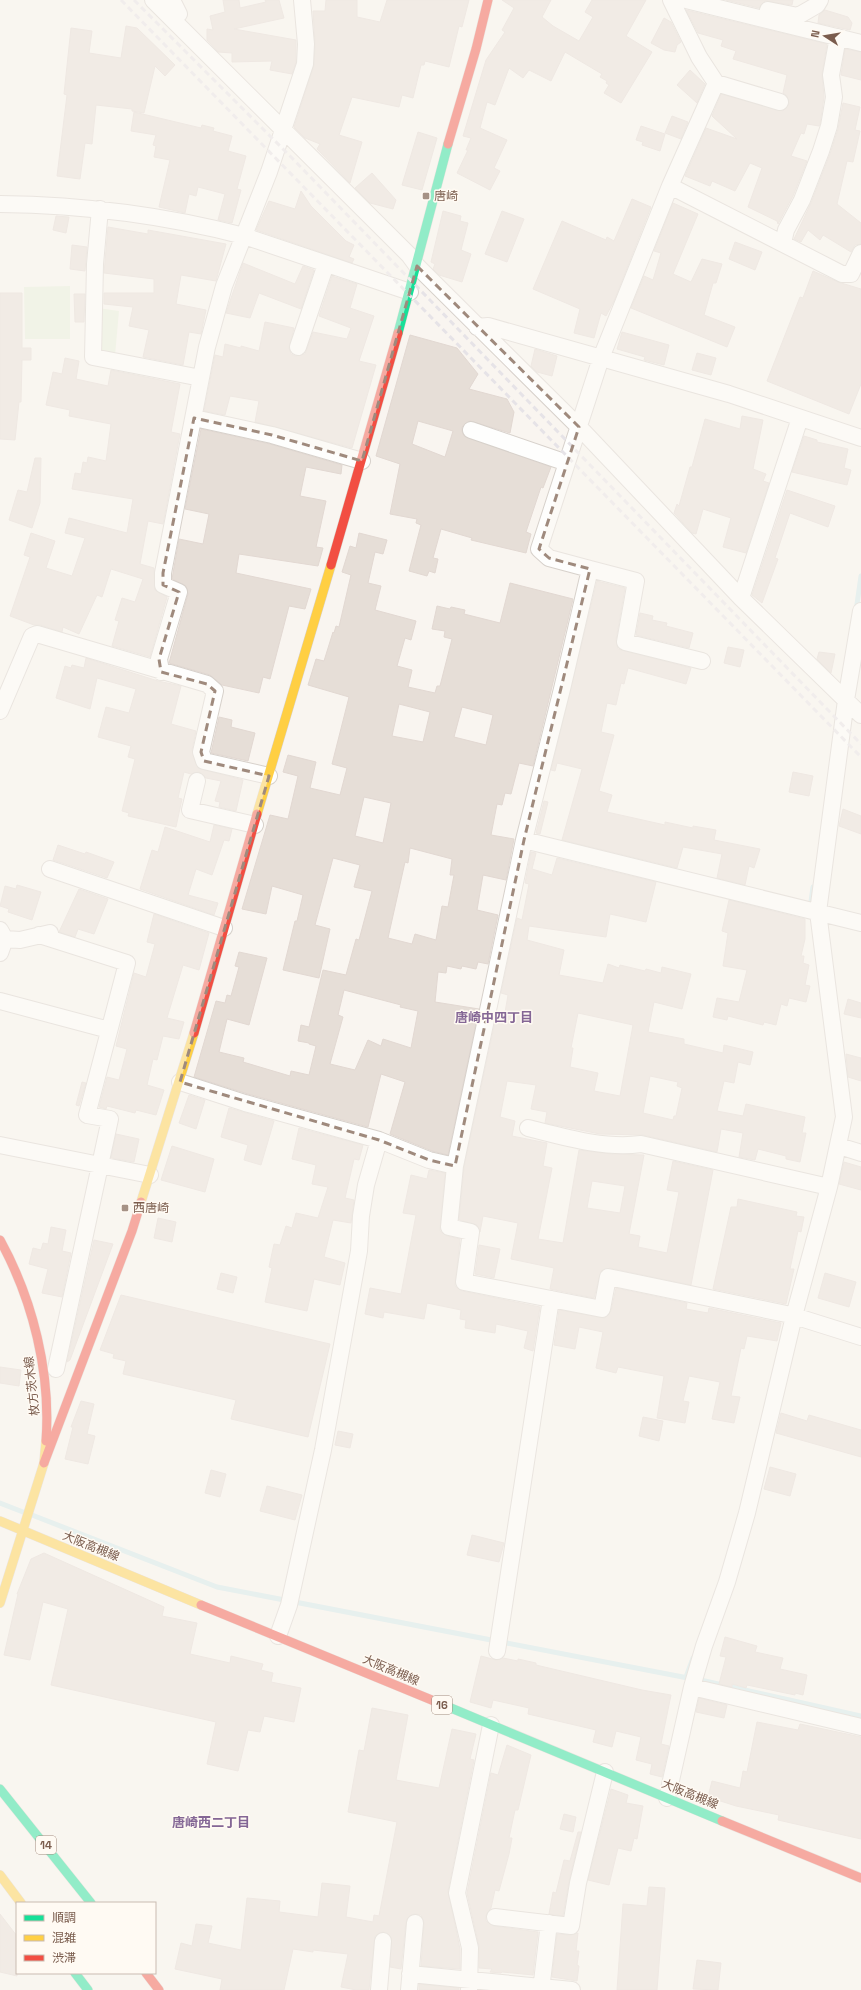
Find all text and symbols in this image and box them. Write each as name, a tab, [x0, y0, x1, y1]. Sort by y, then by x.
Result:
north arrow	[805, 16, 845, 56]
text: N	[808, 29, 823, 39]
place label: 唐崎	[434, 188, 458, 204]
marker: 唐崎	[421, 191, 431, 201]
district label: 唐崎中四丁目	[455, 1009, 533, 1026]
place label: 西唐崎	[133, 1200, 169, 1216]
marker: 西唐崎	[120, 1203, 130, 1213]
street label: 枚方茨木線	[21, 1355, 43, 1417]
street label: 大阪高槻線	[60, 1527, 122, 1565]
street label: 大阪高槻線	[360, 1651, 422, 1689]
road number: 16	[432, 1696, 452, 1714]
street label: 大阪高槻線	[659, 1775, 721, 1813]
district label: 唐崎西二丁目	[172, 1814, 250, 1831]
road number: 14	[36, 1836, 56, 1854]
legend	[16, 1902, 156, 1974]
text: 順調	[52, 1910, 76, 1926]
text: 混雑	[52, 1930, 76, 1946]
text: 渋滞	[52, 1950, 76, 1966]

